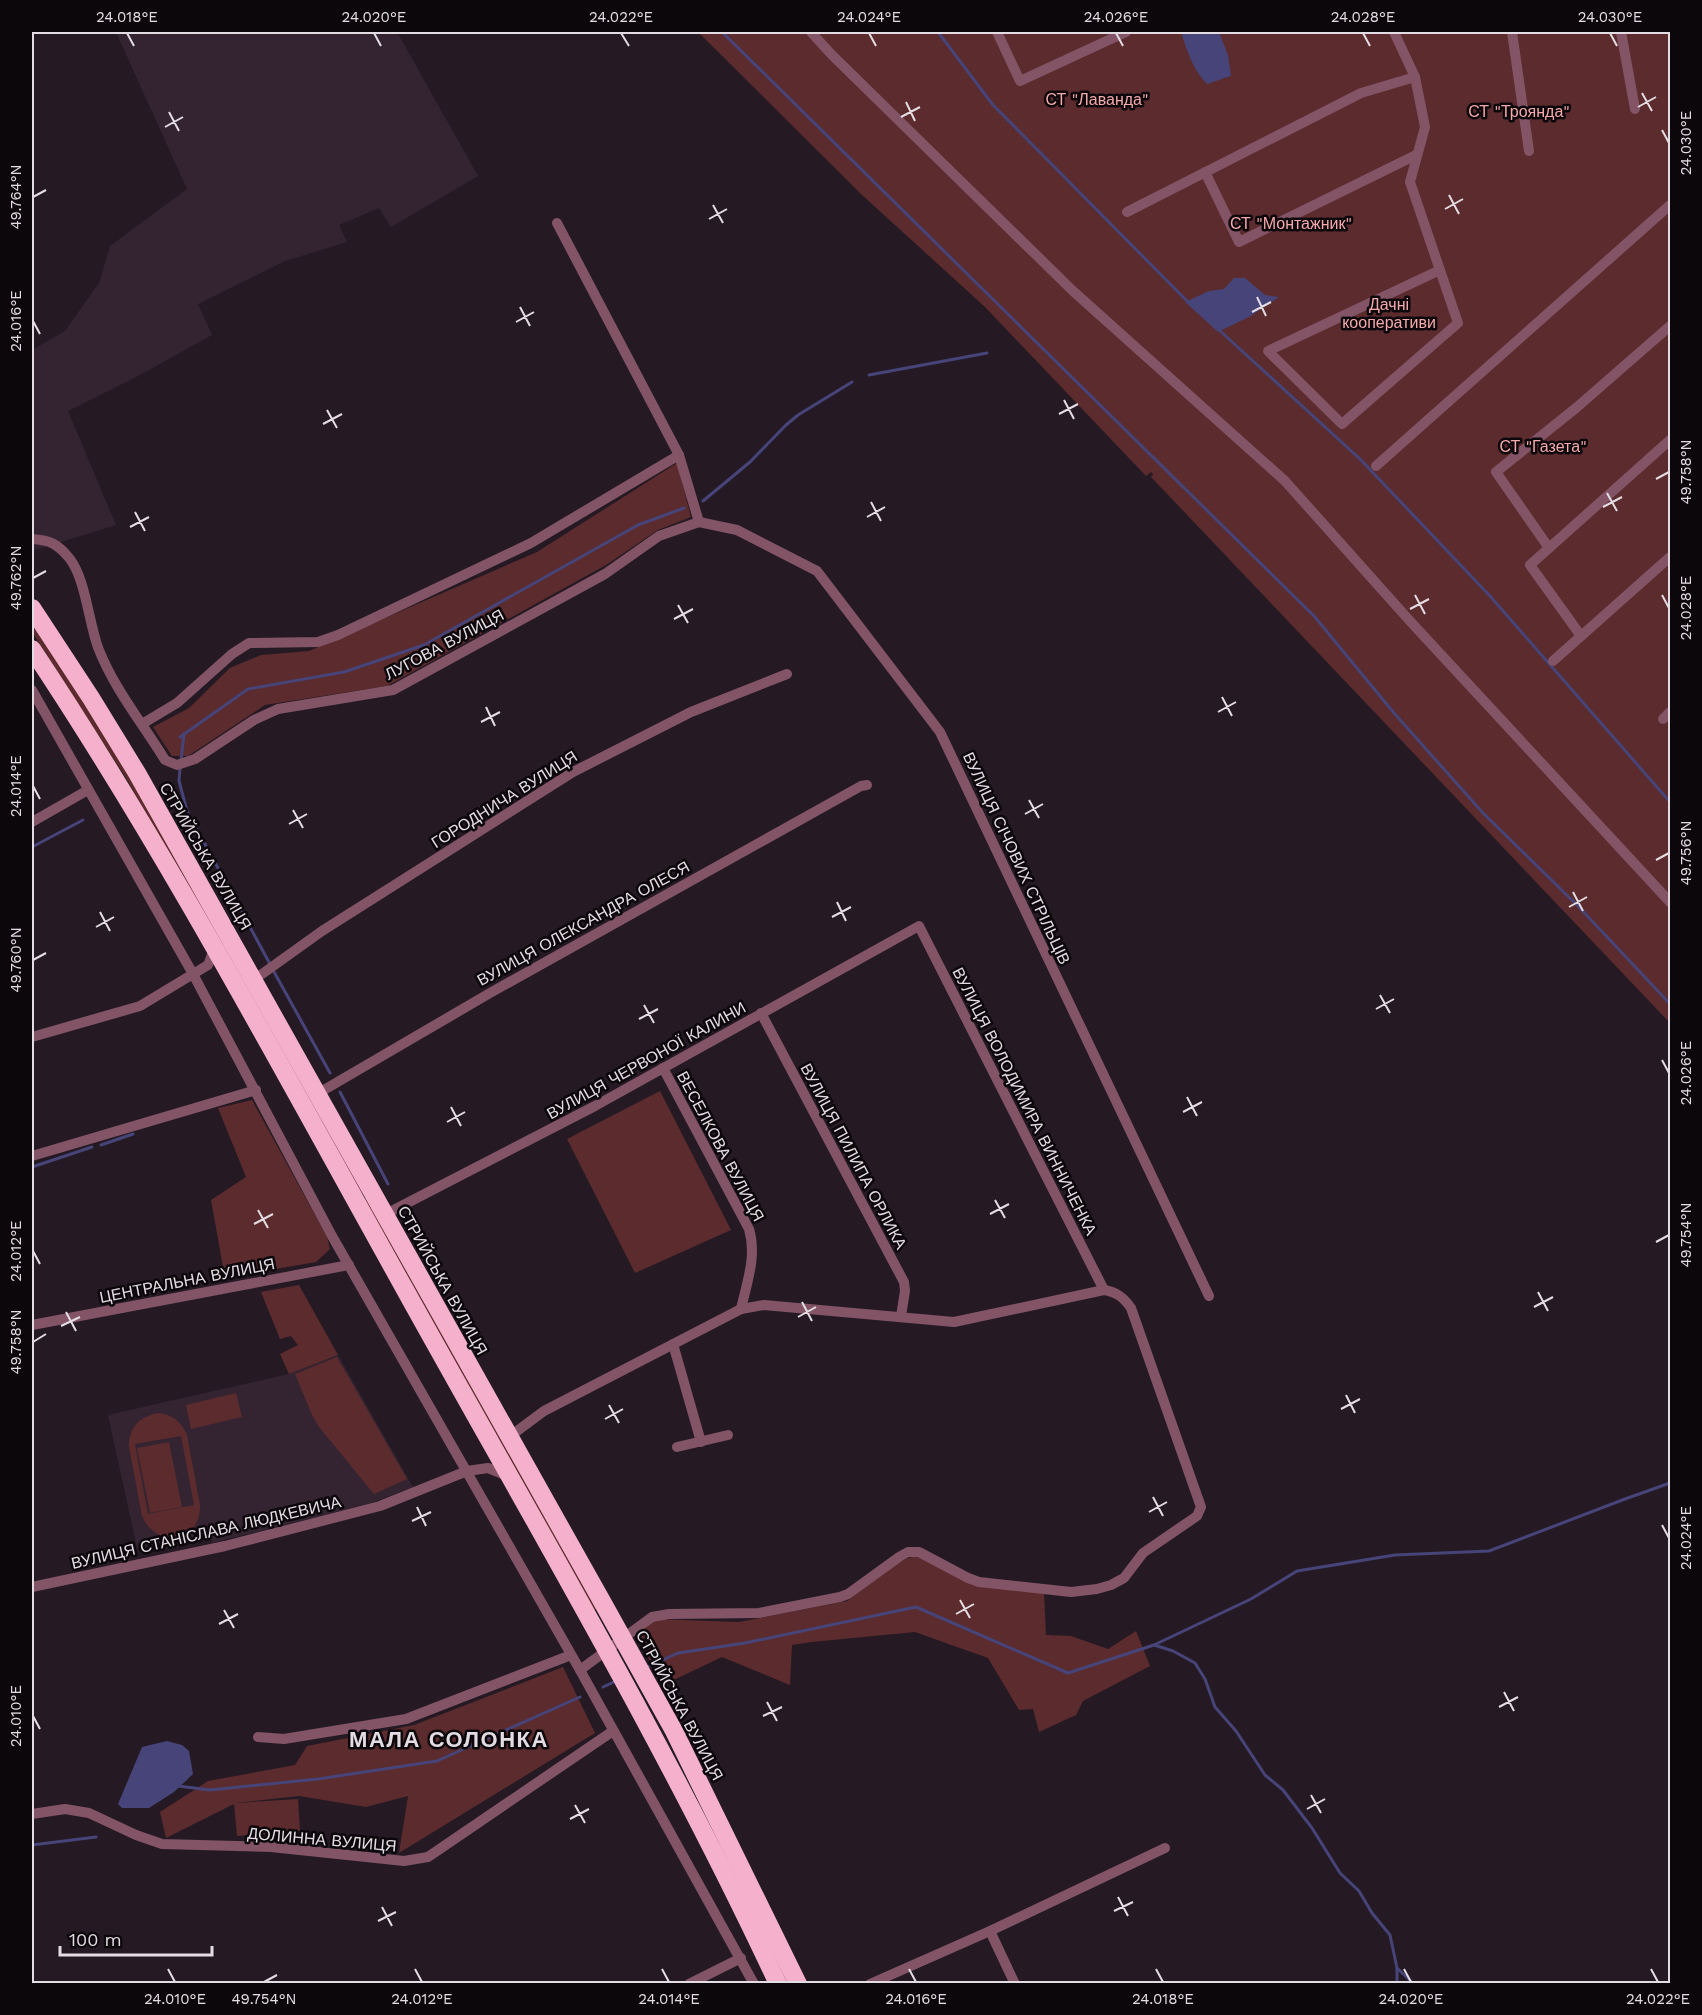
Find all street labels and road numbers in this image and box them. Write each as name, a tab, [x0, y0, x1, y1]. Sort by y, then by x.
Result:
street label: ЛУГОВА ВУЛИЦЯ	[381, 605, 507, 684]
street label: ГОРОДНИЧА ВУЛИЦЯ	[428, 747, 581, 852]
street label: ВУЛИЦЯ СІЧОВИХ СТРІЛЬЦІВ	[959, 749, 1074, 967]
street label: СТРИЙСЬКА ВУЛИЦЯ	[156, 779, 256, 933]
street label: ВУЛИЦЯ ОЛЕКСАНДРА ОЛЕСЯ	[474, 857, 693, 990]
street label: ВУЛИЦЯ ВОЛОДИМИРА ВИННИЧЕНКА	[948, 964, 1101, 1239]
street label: ВУЛИЦЯ ЧЕРВОНОЇ КАЛИНИ	[543, 998, 749, 1123]
street label: ВУЛИЦЯ ПИЛИПА ОРЛИКА	[796, 1060, 911, 1253]
street label: ВЕСЕЛКОВА ВУЛИЦЯ	[673, 1068, 768, 1224]
street label: СТРИЙСЬКА ВУЛИЦЯ	[394, 1203, 491, 1358]
street label: ЦЕНТРАЛЬНА ВУЛИЦЯ	[98, 1254, 276, 1307]
street label: ВУЛИЦЯ СТАНІСЛАВА ЛЮДКЕВИЧА	[69, 1492, 343, 1573]
street label: СТРИЙСЬКА ВУЛИЦЯ	[632, 1627, 727, 1783]
street label: ДОЛИННА ВУЛИЦЯ	[247, 1824, 397, 1855]

